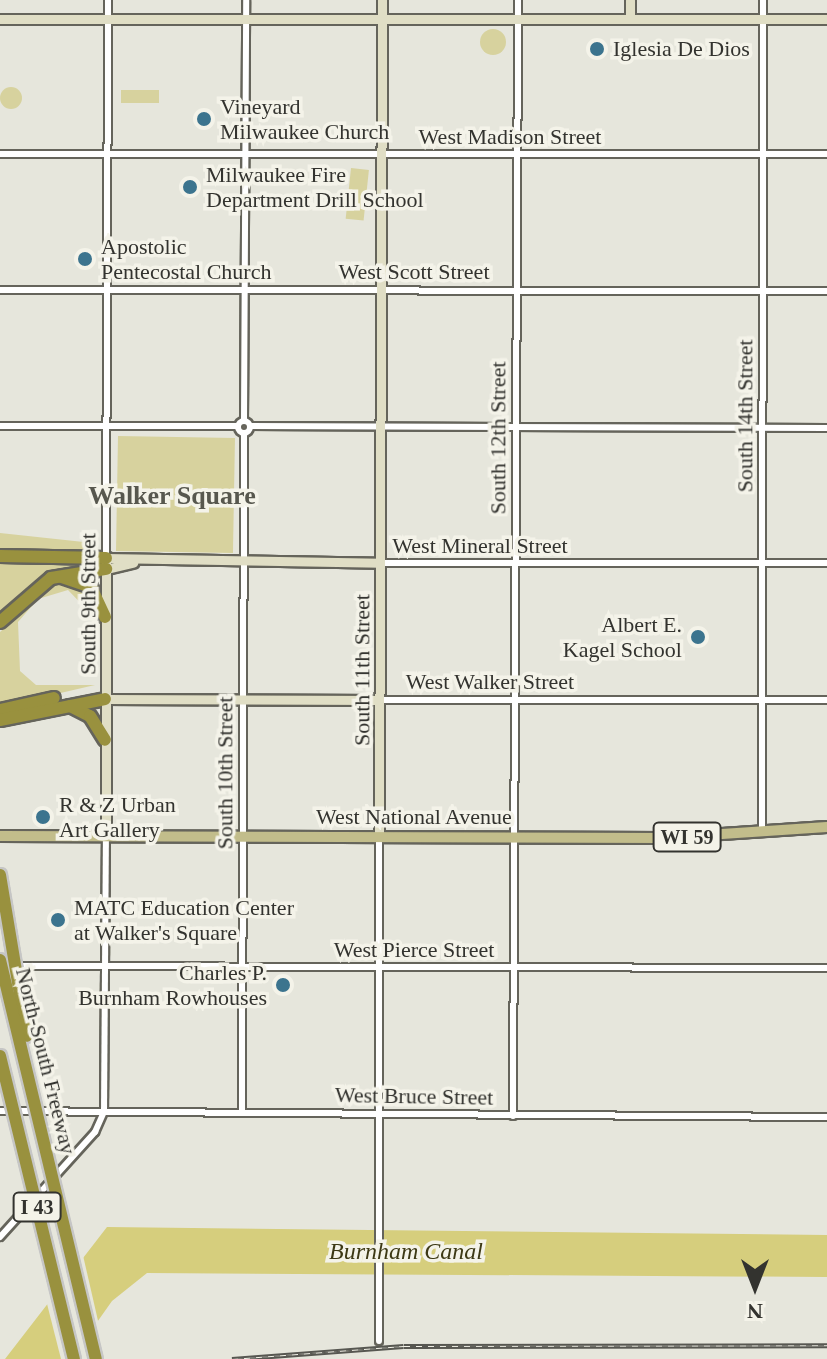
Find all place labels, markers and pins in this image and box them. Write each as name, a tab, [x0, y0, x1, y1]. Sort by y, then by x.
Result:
place label: Iglesia De Dios	[613, 36, 750, 62]
marker: Iglesia De Dios	[588, 40, 606, 58]
place label: Vineyard Milwaukee Church	[220, 93, 389, 144]
marker: Vineyard Milwaukee Church	[195, 110, 213, 128]
place label: Milwaukee Fire Department Drill School	[206, 161, 424, 212]
marker: Milwaukee Fire Department Drill School	[181, 178, 199, 196]
place label: Apostolic Pentecostal Church	[101, 233, 271, 284]
marker: Apostolic Pentecostal Church	[76, 250, 94, 268]
place label: Albert E. Kagel School	[563, 611, 682, 662]
marker: Albert E. Kagel School	[689, 628, 707, 646]
place label: R & Z Urban Art Gallery	[59, 791, 176, 842]
marker: R & Z Urban Art Gallery	[34, 808, 52, 826]
place label: MATC Education Center at Walker's Square	[74, 894, 294, 946]
marker: MATC Education Center at Walker's Square	[49, 911, 67, 929]
place label: Charles P. Burnham Rowhouses	[78, 959, 267, 1010]
marker: Charles P. Burnham Rowhouses	[274, 976, 292, 994]

